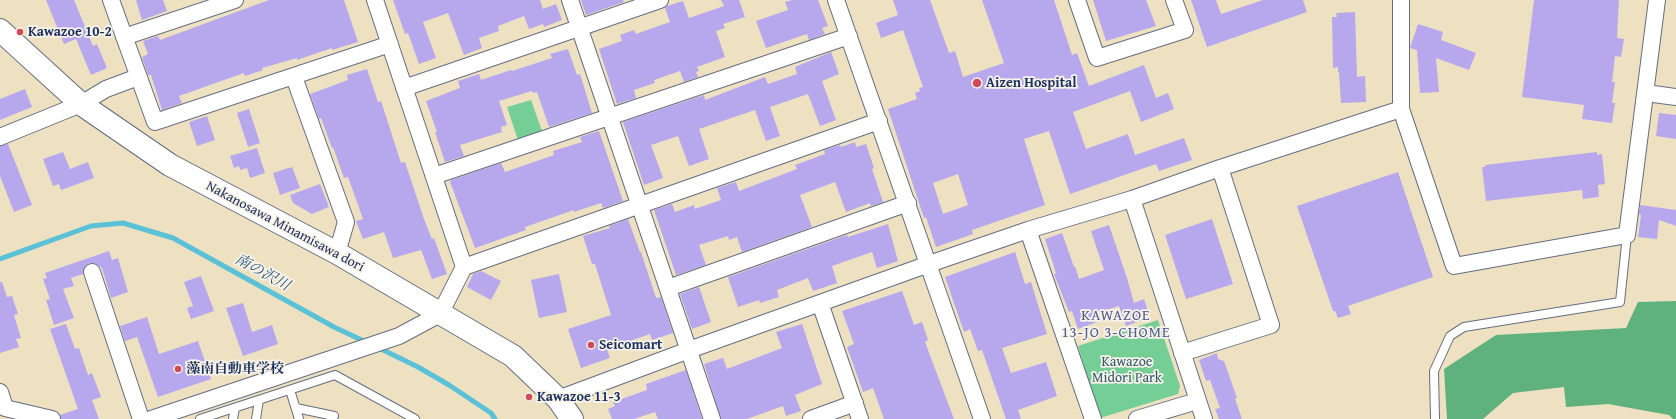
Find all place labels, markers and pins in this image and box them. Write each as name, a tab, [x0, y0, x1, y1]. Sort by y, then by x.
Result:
place label: Kawazoe 10-2	[28, 24, 112, 40]
marker: Kawazoe 10-2	[15, 27, 25, 37]
place label: Aizen Hospital	[986, 75, 1076, 91]
marker: Aizen Hospital	[971, 77, 983, 89]
place label: Seicomart	[599, 337, 662, 353]
marker: Seicomart	[586, 340, 596, 350]
place label: 藻南自動車学校	[186, 361, 284, 377]
marker: 藻南自動車学校	[173, 364, 183, 374]
place label: Kawazoe 11-3	[537, 389, 621, 405]
marker: Kawazoe 11-3	[524, 392, 534, 402]

